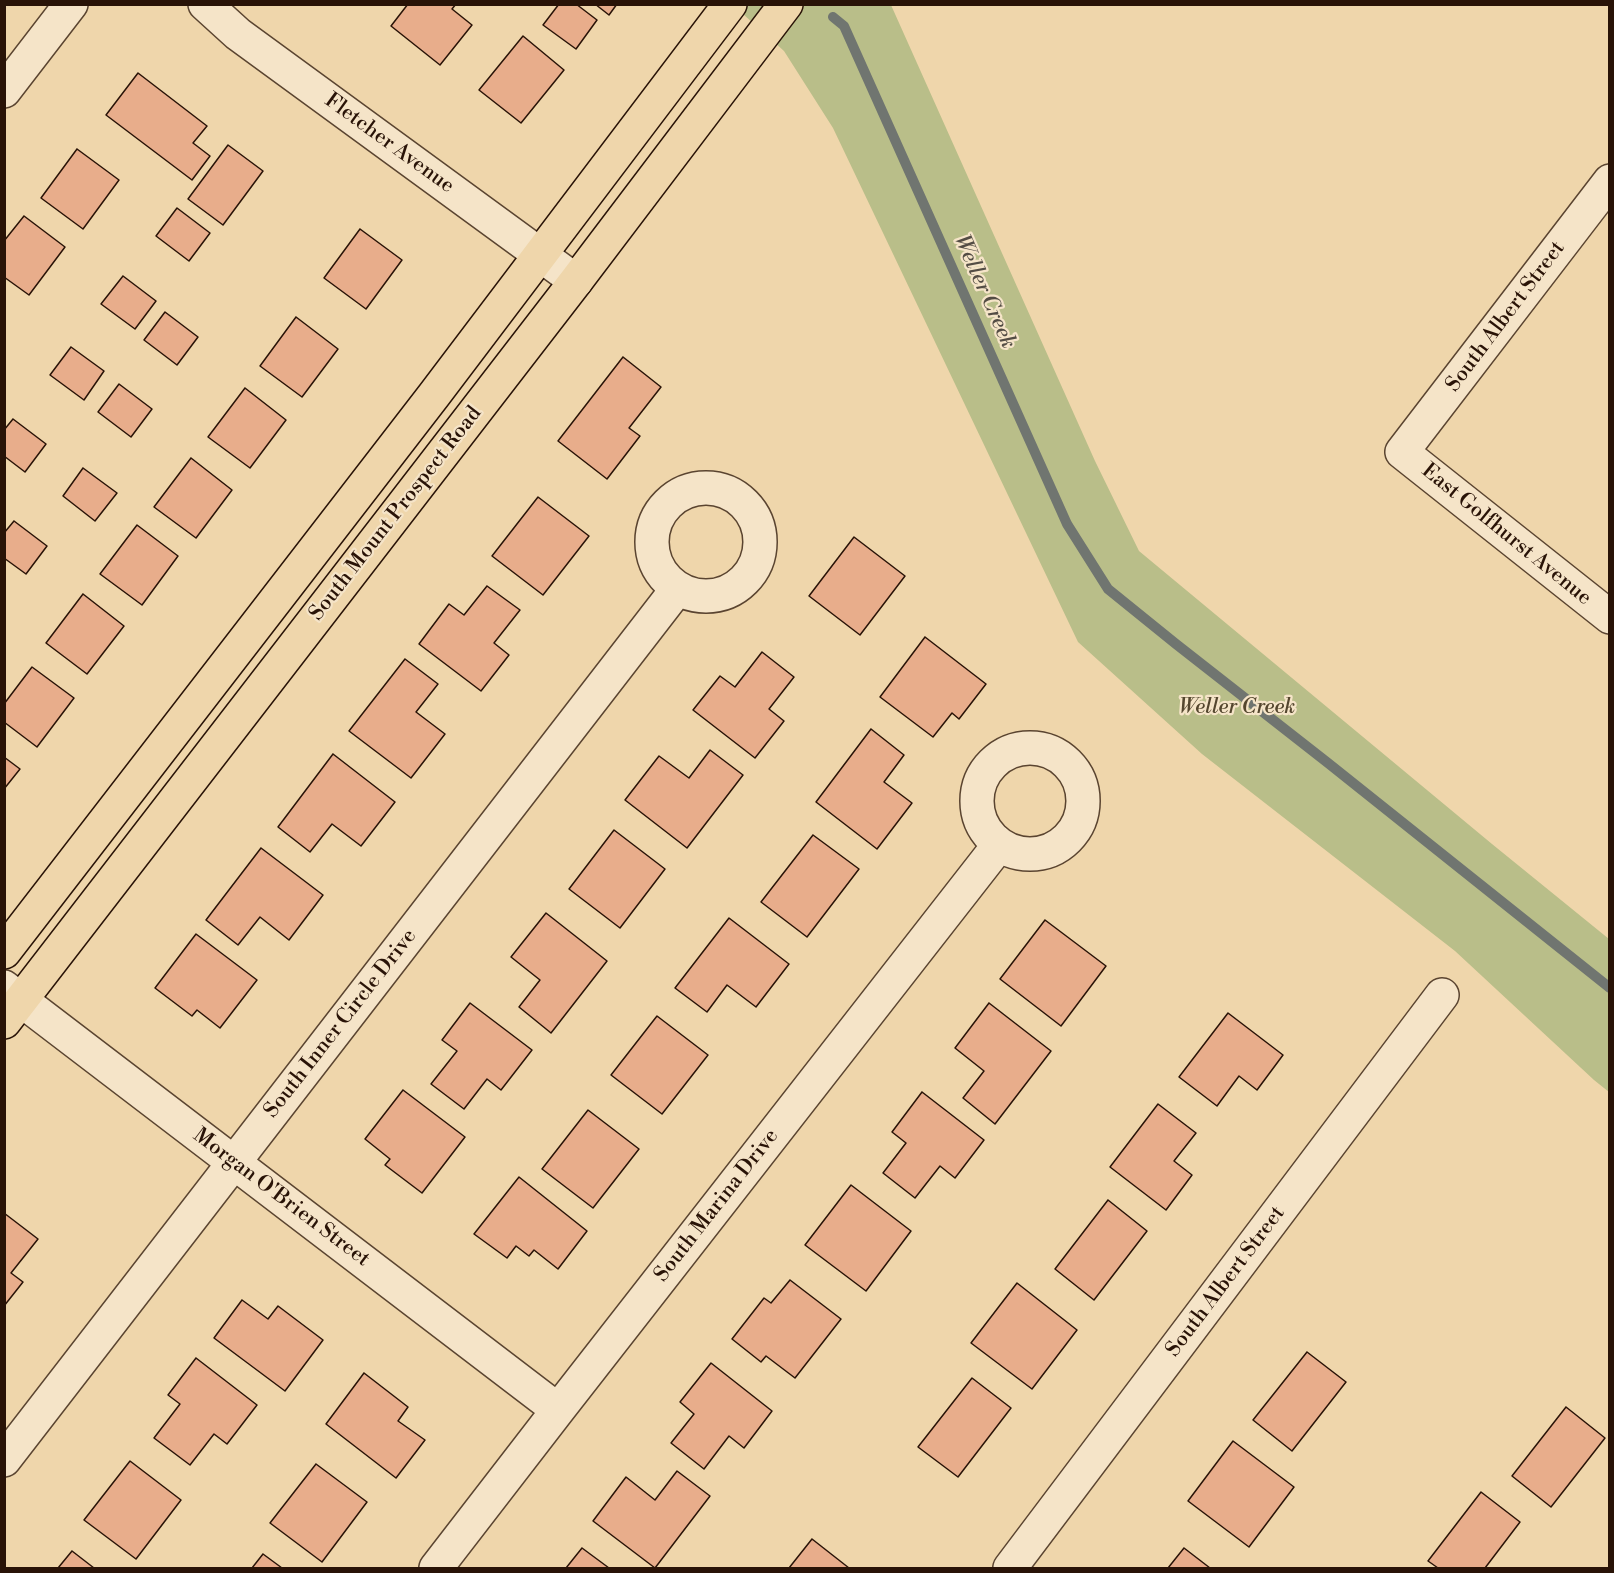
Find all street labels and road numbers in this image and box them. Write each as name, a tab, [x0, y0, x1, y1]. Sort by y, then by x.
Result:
street label: Fletcher Avenue	[319, 89, 459, 199]
street label: South Albert Street	[1441, 237, 1571, 397]
street label: South Mount Prospect Road	[305, 402, 487, 626]
street label: East Golfhurst Avenue	[1416, 459, 1596, 611]
street label: South Inner Circle Drive	[259, 925, 423, 1123]
street label: Morgan O'Brien Street	[188, 1123, 374, 1273]
street label: South Marina Drive	[650, 1125, 784, 1287]
street label: South Albert Street	[1161, 1202, 1291, 1362]

